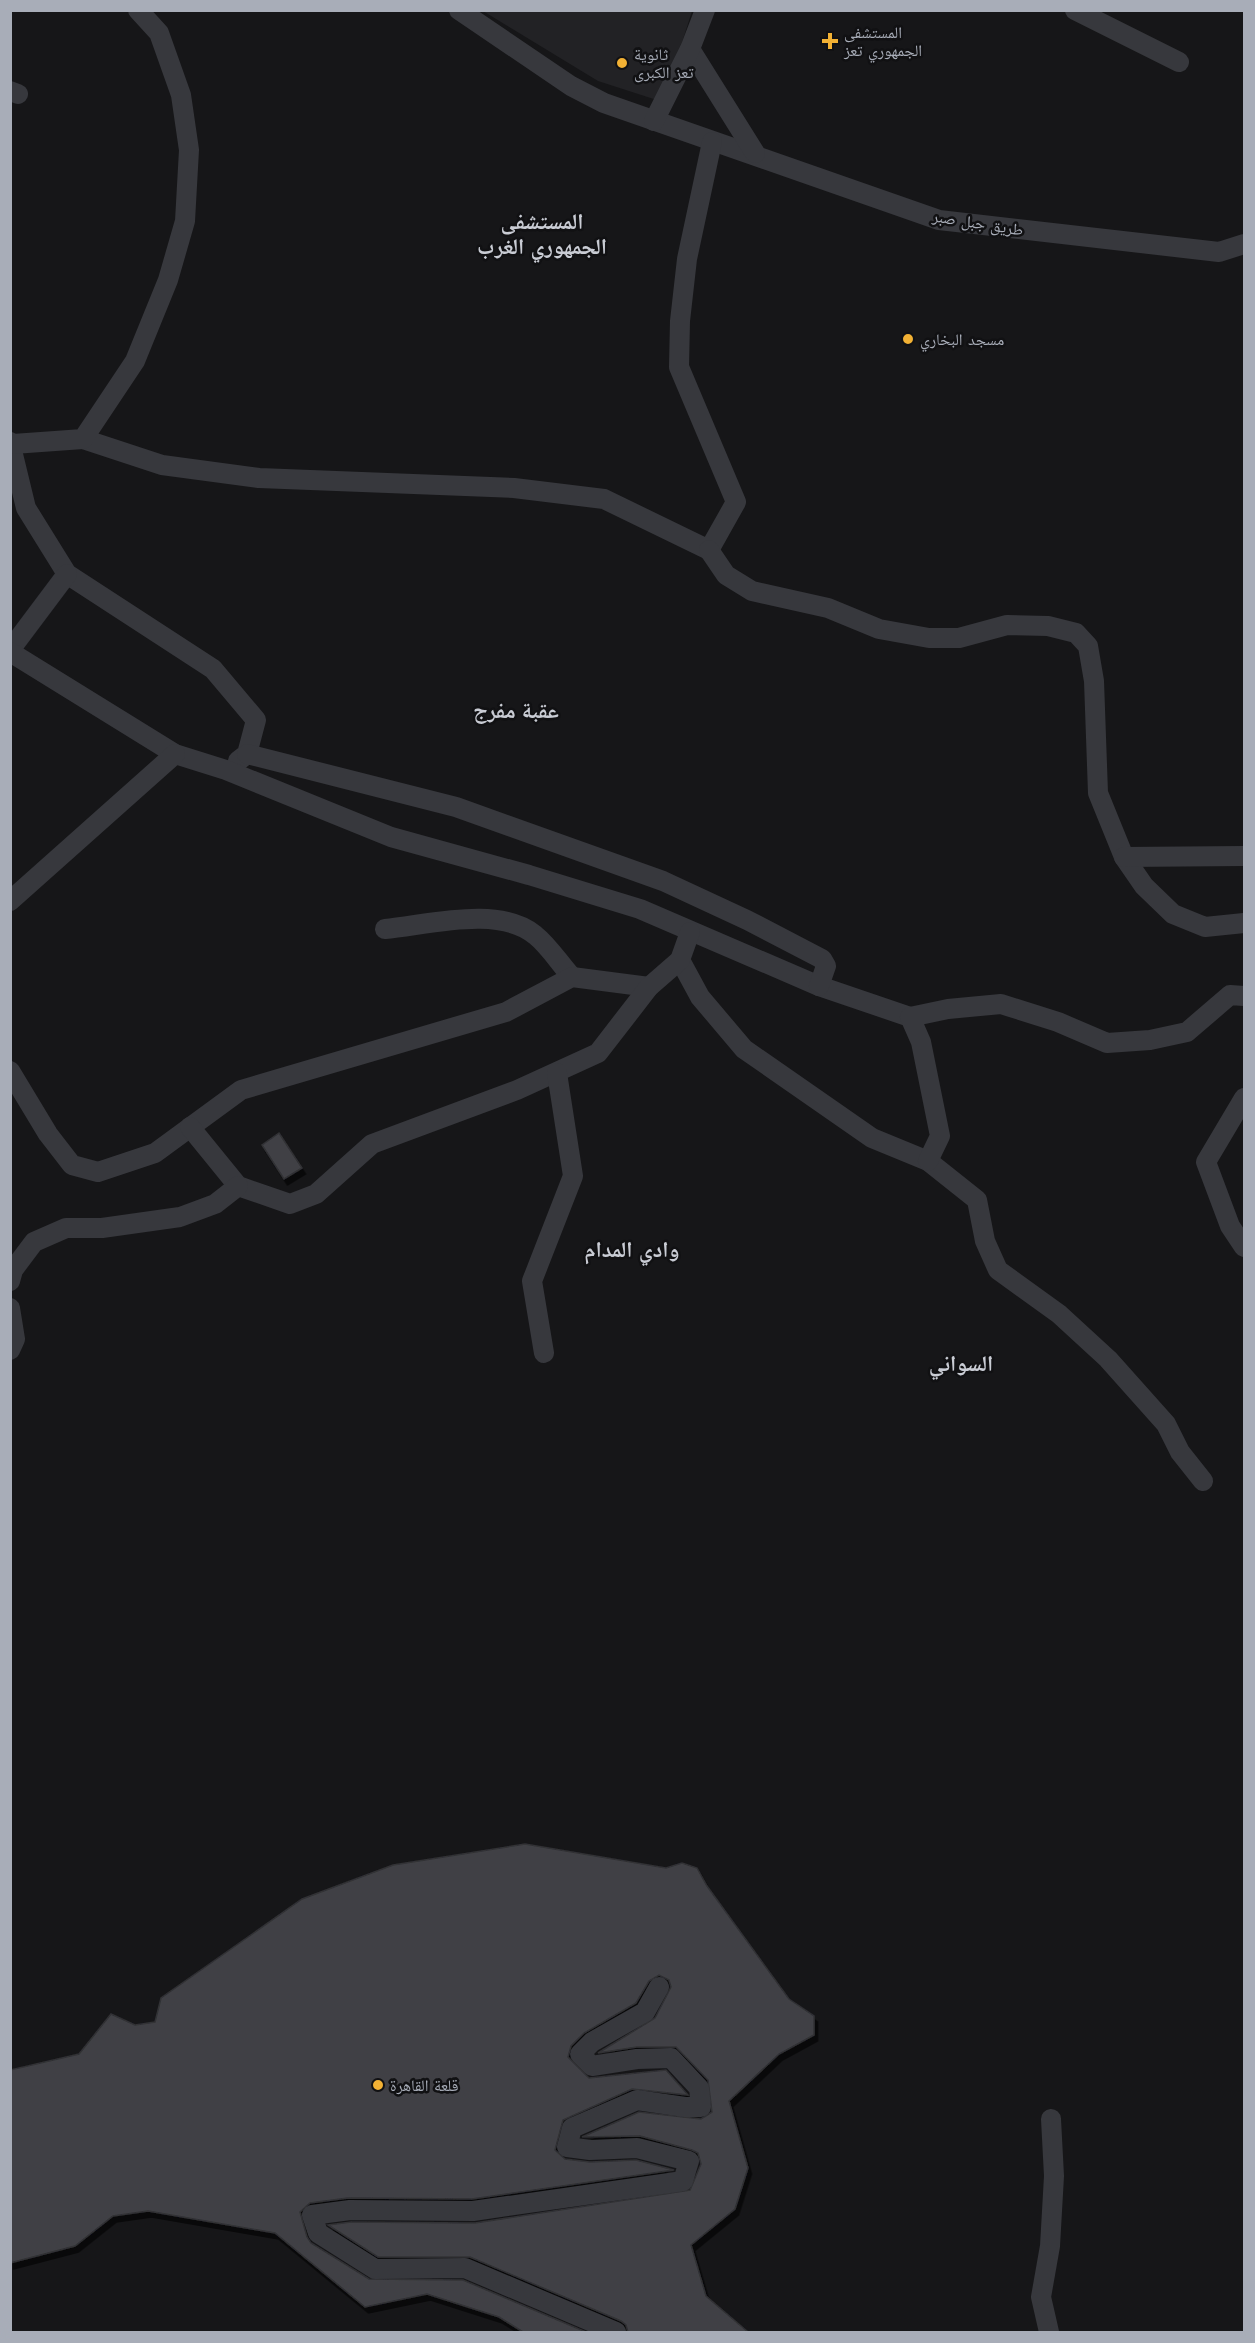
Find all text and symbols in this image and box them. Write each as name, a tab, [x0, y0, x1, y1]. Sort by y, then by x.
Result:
place label: المستشفى الجمهوري تعز	[843, 23, 922, 63]
marker: المستشفى الجمهوري تعز	[821, 32, 839, 50]
place label: ثانوية تعز الكبرى	[634, 45, 694, 83]
marker: ثانوية تعز الكبرى	[615, 56, 629, 70]
street label: طريق جبل صبر	[930, 206, 1025, 241]
district label: المستشفى الجمهوري الغرب	[477, 209, 607, 263]
place label: مسجد البخاري	[920, 330, 1004, 352]
marker: مسجد البخاري	[901, 332, 915, 346]
district label: عقبة مفرج	[473, 698, 559, 724]
district label: وادي المدام	[584, 1237, 680, 1266]
district label: السواني	[929, 1351, 993, 1380]
place label: قلعة القاهرة	[390, 2076, 459, 2095]
marker: قلعة القاهرة	[371, 2078, 385, 2092]

